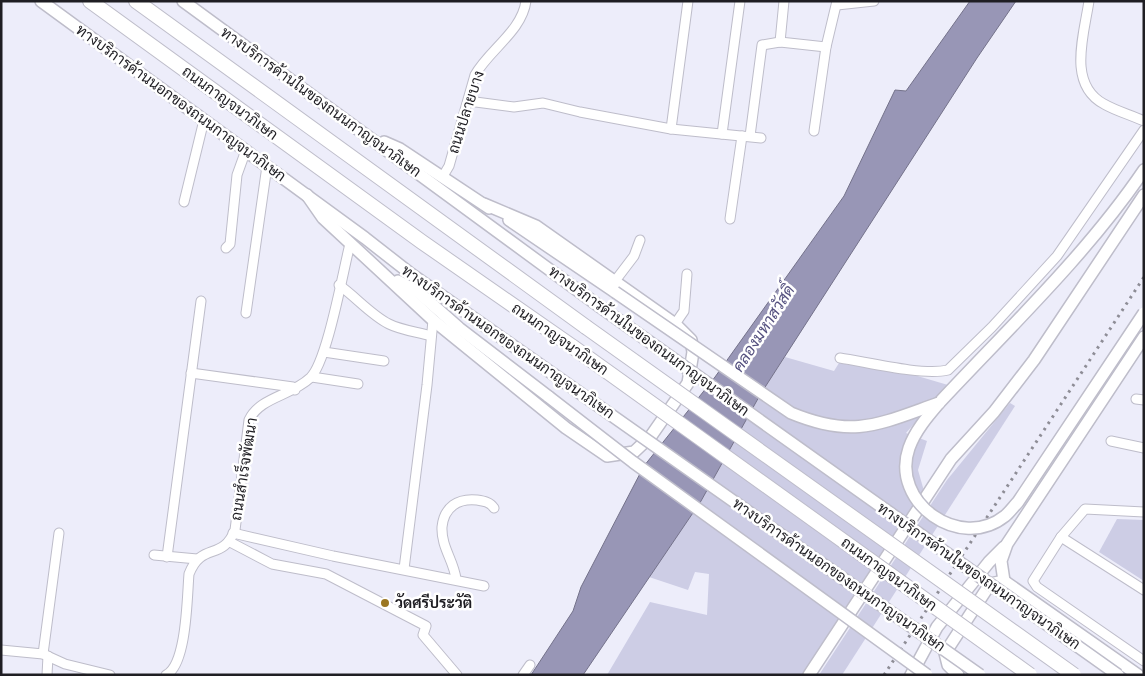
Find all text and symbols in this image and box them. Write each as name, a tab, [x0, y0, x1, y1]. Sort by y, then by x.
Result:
street label: ทางบริการด้านนอกของถนนกาญจนาภิเษก	[72, 20, 290, 185]
street label: ทางบริการด้านในของถนนกาญจนาภิเษก	[217, 23, 425, 181]
street label: ถนนกาญจนาภิเษก	[179, 62, 281, 144]
street label: ถนนปลายบาง	[445, 69, 487, 155]
street label: ทางบริการด้านนอกของถนนกาญจนาภิเษก	[398, 261, 618, 423]
street label: ทางบริการด้านในของถนนกาญจนาภิเษก	[545, 261, 753, 420]
water label: คลองมหาสวัสดิ์	[724, 276, 799, 375]
street label: ถนนกาญจนาภิเษก	[508, 299, 612, 379]
street label: ถนนสำเร็จพัฒนา	[225, 416, 260, 522]
street label: ทางบริการด้านนอกของถนนกาญจนาภิเษก	[729, 494, 949, 656]
street label: ทางบริการด้านในของถนนกาญจนาภิเษก	[874, 498, 1084, 653]
street label: ถนนกาญจนาภิเษก	[838, 533, 940, 615]
place label: วัดศรีประวัติ	[395, 593, 472, 611]
marker: วัดศรีประวัติ	[379, 597, 391, 609]

